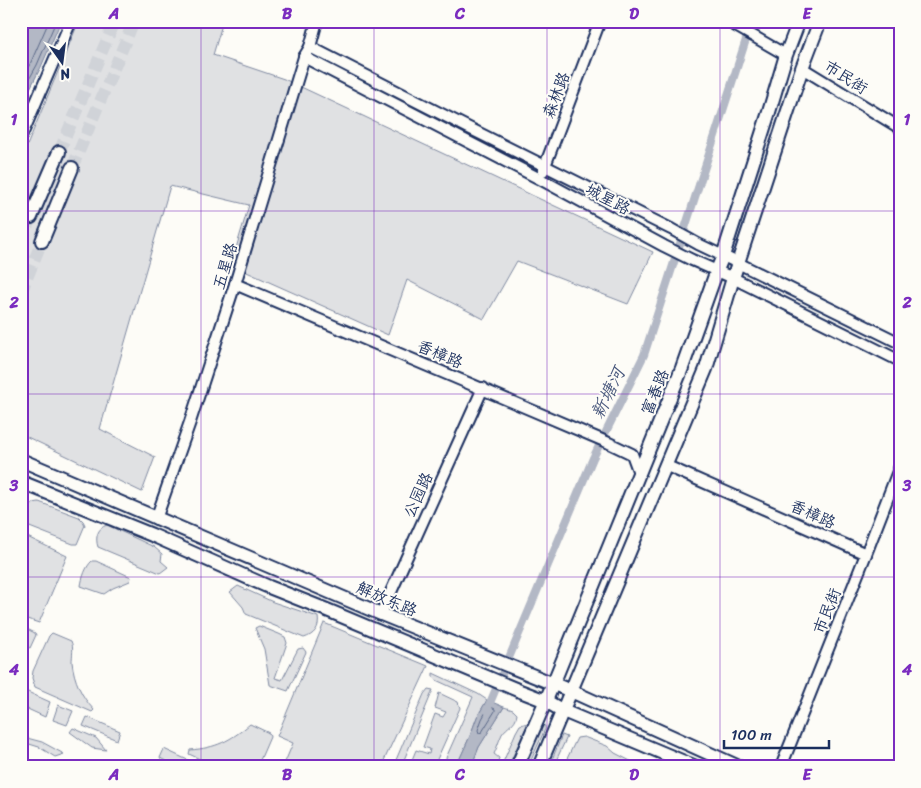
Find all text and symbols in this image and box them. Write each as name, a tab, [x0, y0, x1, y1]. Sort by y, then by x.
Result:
text: A	[108, 0, 119, 28]
text: B	[282, 0, 293, 28]
text: C	[454, 0, 466, 28]
text: D	[629, 0, 639, 28]
text: E	[803, 0, 813, 28]
north arrow	[38, 38, 88, 88]
street label: 市民街	[818, 52, 874, 102]
text: N	[57, 61, 74, 88]
street label: 森林路	[534, 67, 578, 123]
text: 1	[11, 105, 18, 134]
text: 1	[904, 105, 911, 134]
street label: 城星路	[580, 175, 636, 223]
street label: 五星路	[204, 239, 246, 293]
text: 2	[8, 288, 19, 317]
text: 2	[901, 288, 912, 317]
street label: 香樟路	[412, 331, 468, 377]
water label: 新塘河	[582, 359, 636, 424]
street label: 富春路	[633, 364, 677, 420]
street label: 公园路	[395, 467, 441, 523]
text: 3	[9, 471, 19, 500]
text: 3	[902, 471, 912, 500]
street label: 香樟路	[785, 491, 841, 537]
street label: 解放东路	[352, 573, 422, 625]
street label: 市民街	[805, 583, 849, 639]
text: 4	[8, 655, 19, 684]
text: 4	[901, 655, 912, 684]
scale bar	[724, 718, 828, 750]
text: 100 m	[731, 722, 772, 748]
text: A	[108, 760, 119, 788]
text: B	[282, 760, 293, 788]
text: C	[454, 760, 466, 788]
text: D	[629, 760, 639, 788]
text: E	[803, 760, 813, 788]

